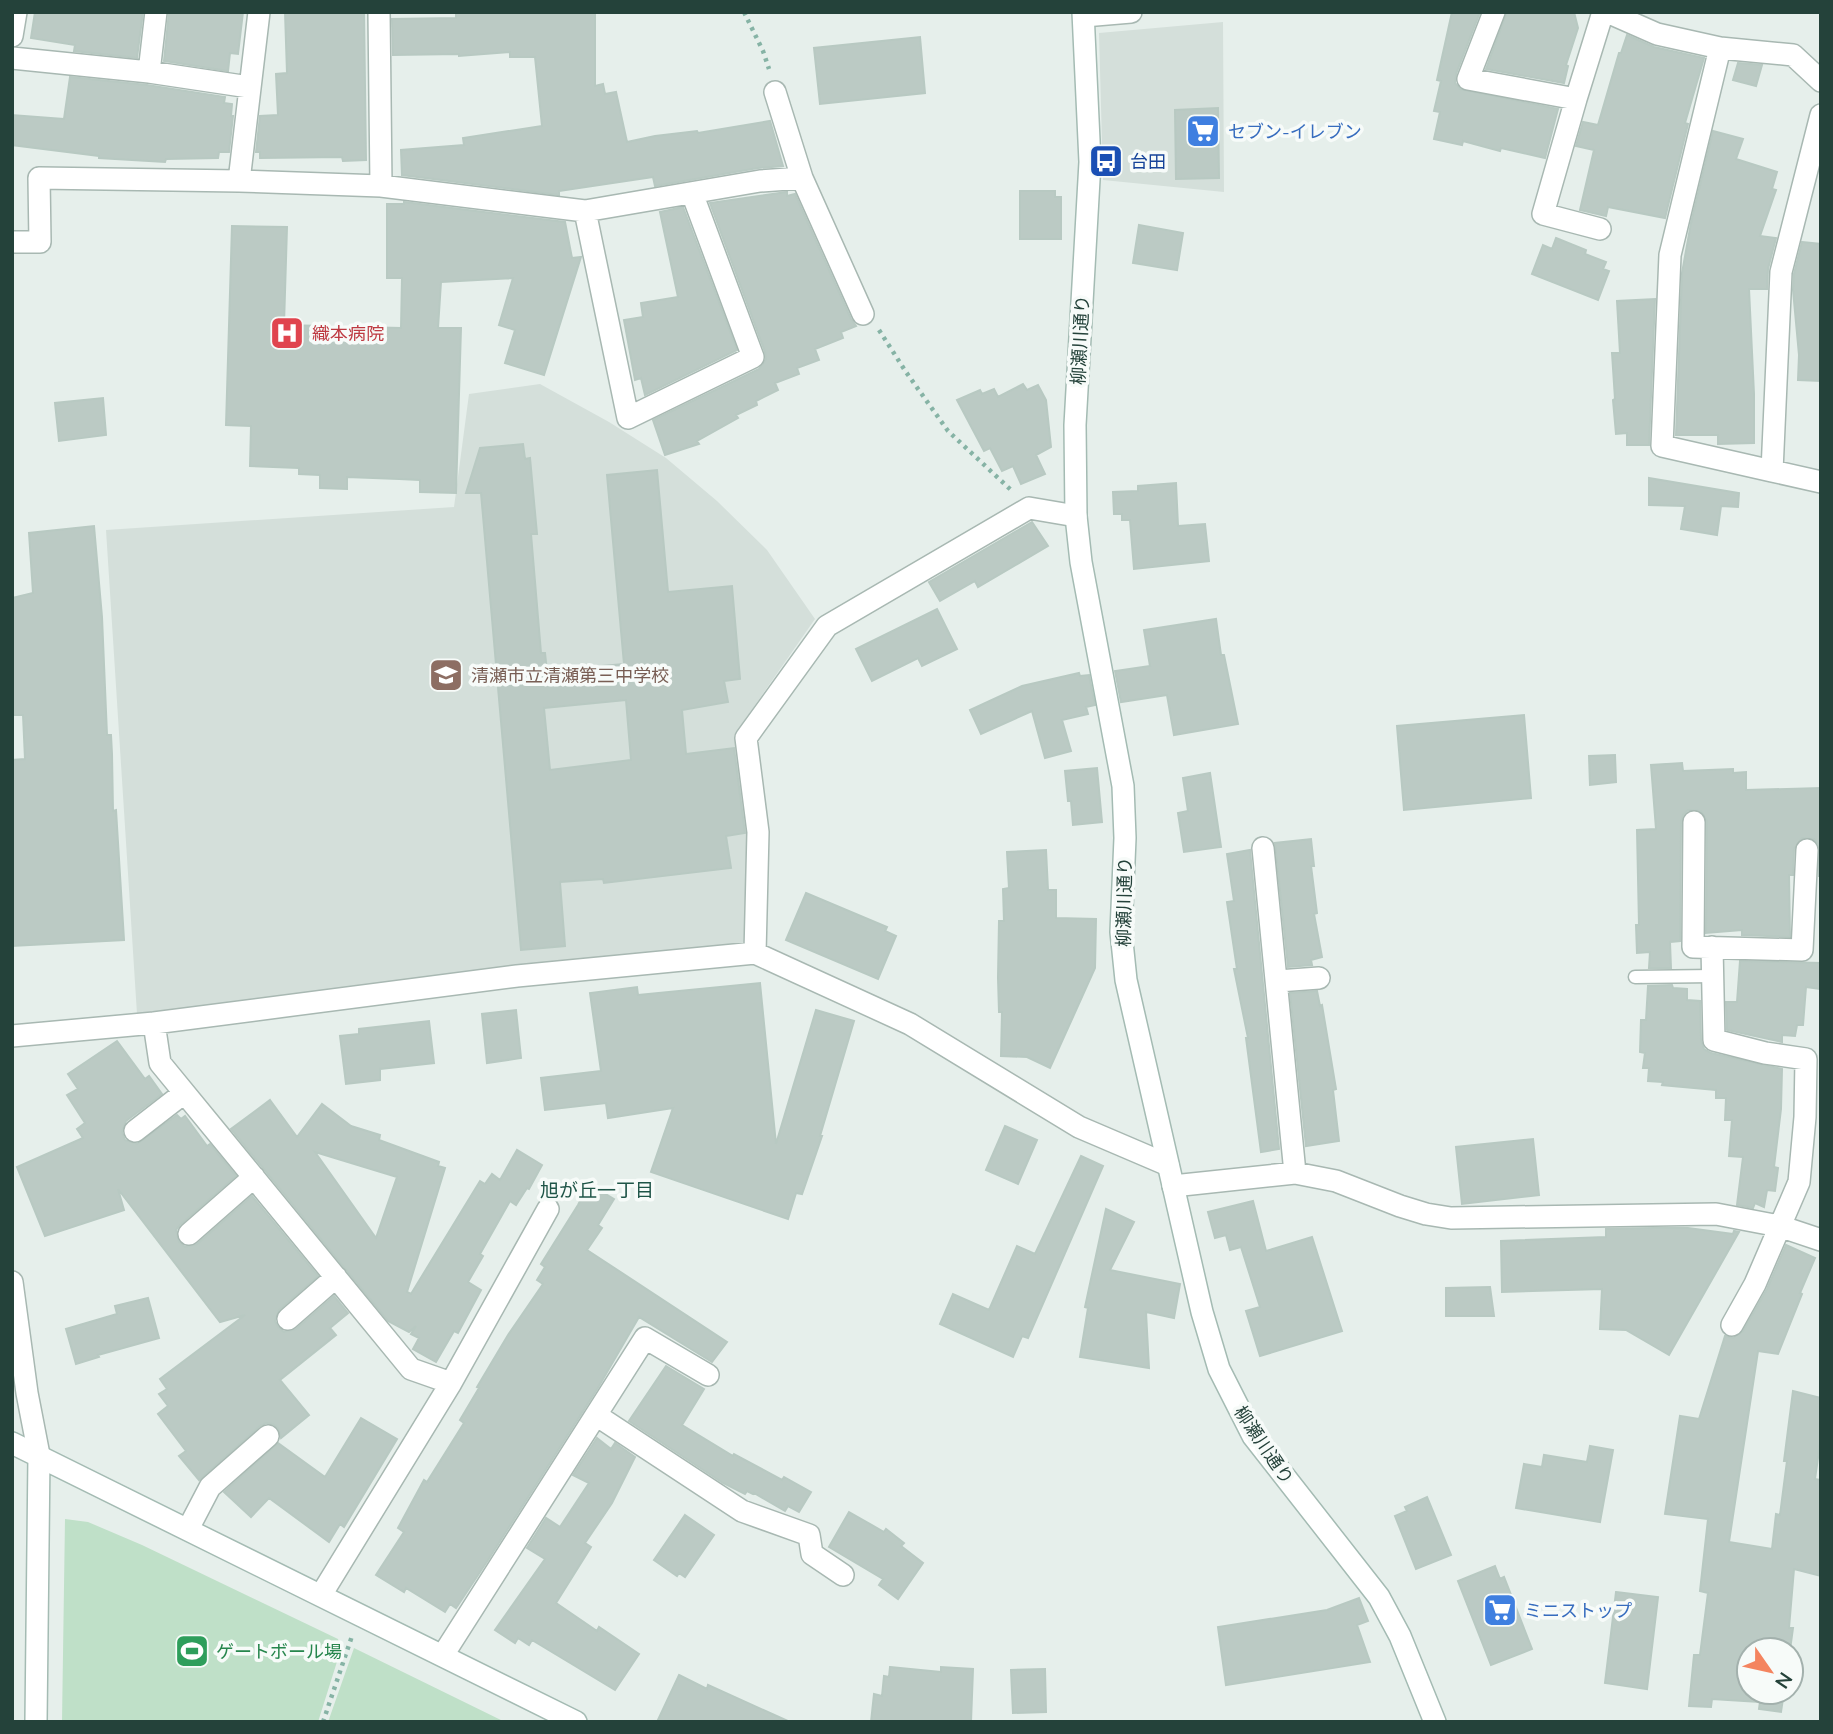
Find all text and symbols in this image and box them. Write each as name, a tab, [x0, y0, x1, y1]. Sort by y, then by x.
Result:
supermarket icon: セブン-イレブン	[1184, 112, 1222, 150]
place label: セブン-イレブン	[1228, 120, 1362, 143]
bus stop icon: 台田	[1087, 142, 1125, 180]
place label: 台田	[1130, 150, 1166, 173]
street label: 柳瀬川通り	[1066, 294, 1094, 386]
hospital icon: 織本病院	[268, 314, 306, 352]
place label: 織本病院	[312, 322, 384, 345]
school or university icon: 清瀬市立清瀬第三中学校	[427, 656, 465, 694]
place label: 清瀬市立清瀬第三中学校	[471, 664, 669, 687]
street label: 柳瀬川通り	[1112, 857, 1136, 947]
district label: 旭が丘一丁目	[540, 1178, 654, 1202]
street label: 柳瀬川通り	[1229, 1401, 1299, 1489]
supermarket icon: ミニストップ	[1481, 1591, 1519, 1629]
place label: ミニストップ	[1524, 1599, 1632, 1622]
sports icon: ゲートボール場	[173, 1632, 211, 1670]
north arrow	[1735, 1636, 1805, 1706]
place label: ゲートボール場	[216, 1640, 342, 1663]
text: N	[1770, 1668, 1798, 1693]

